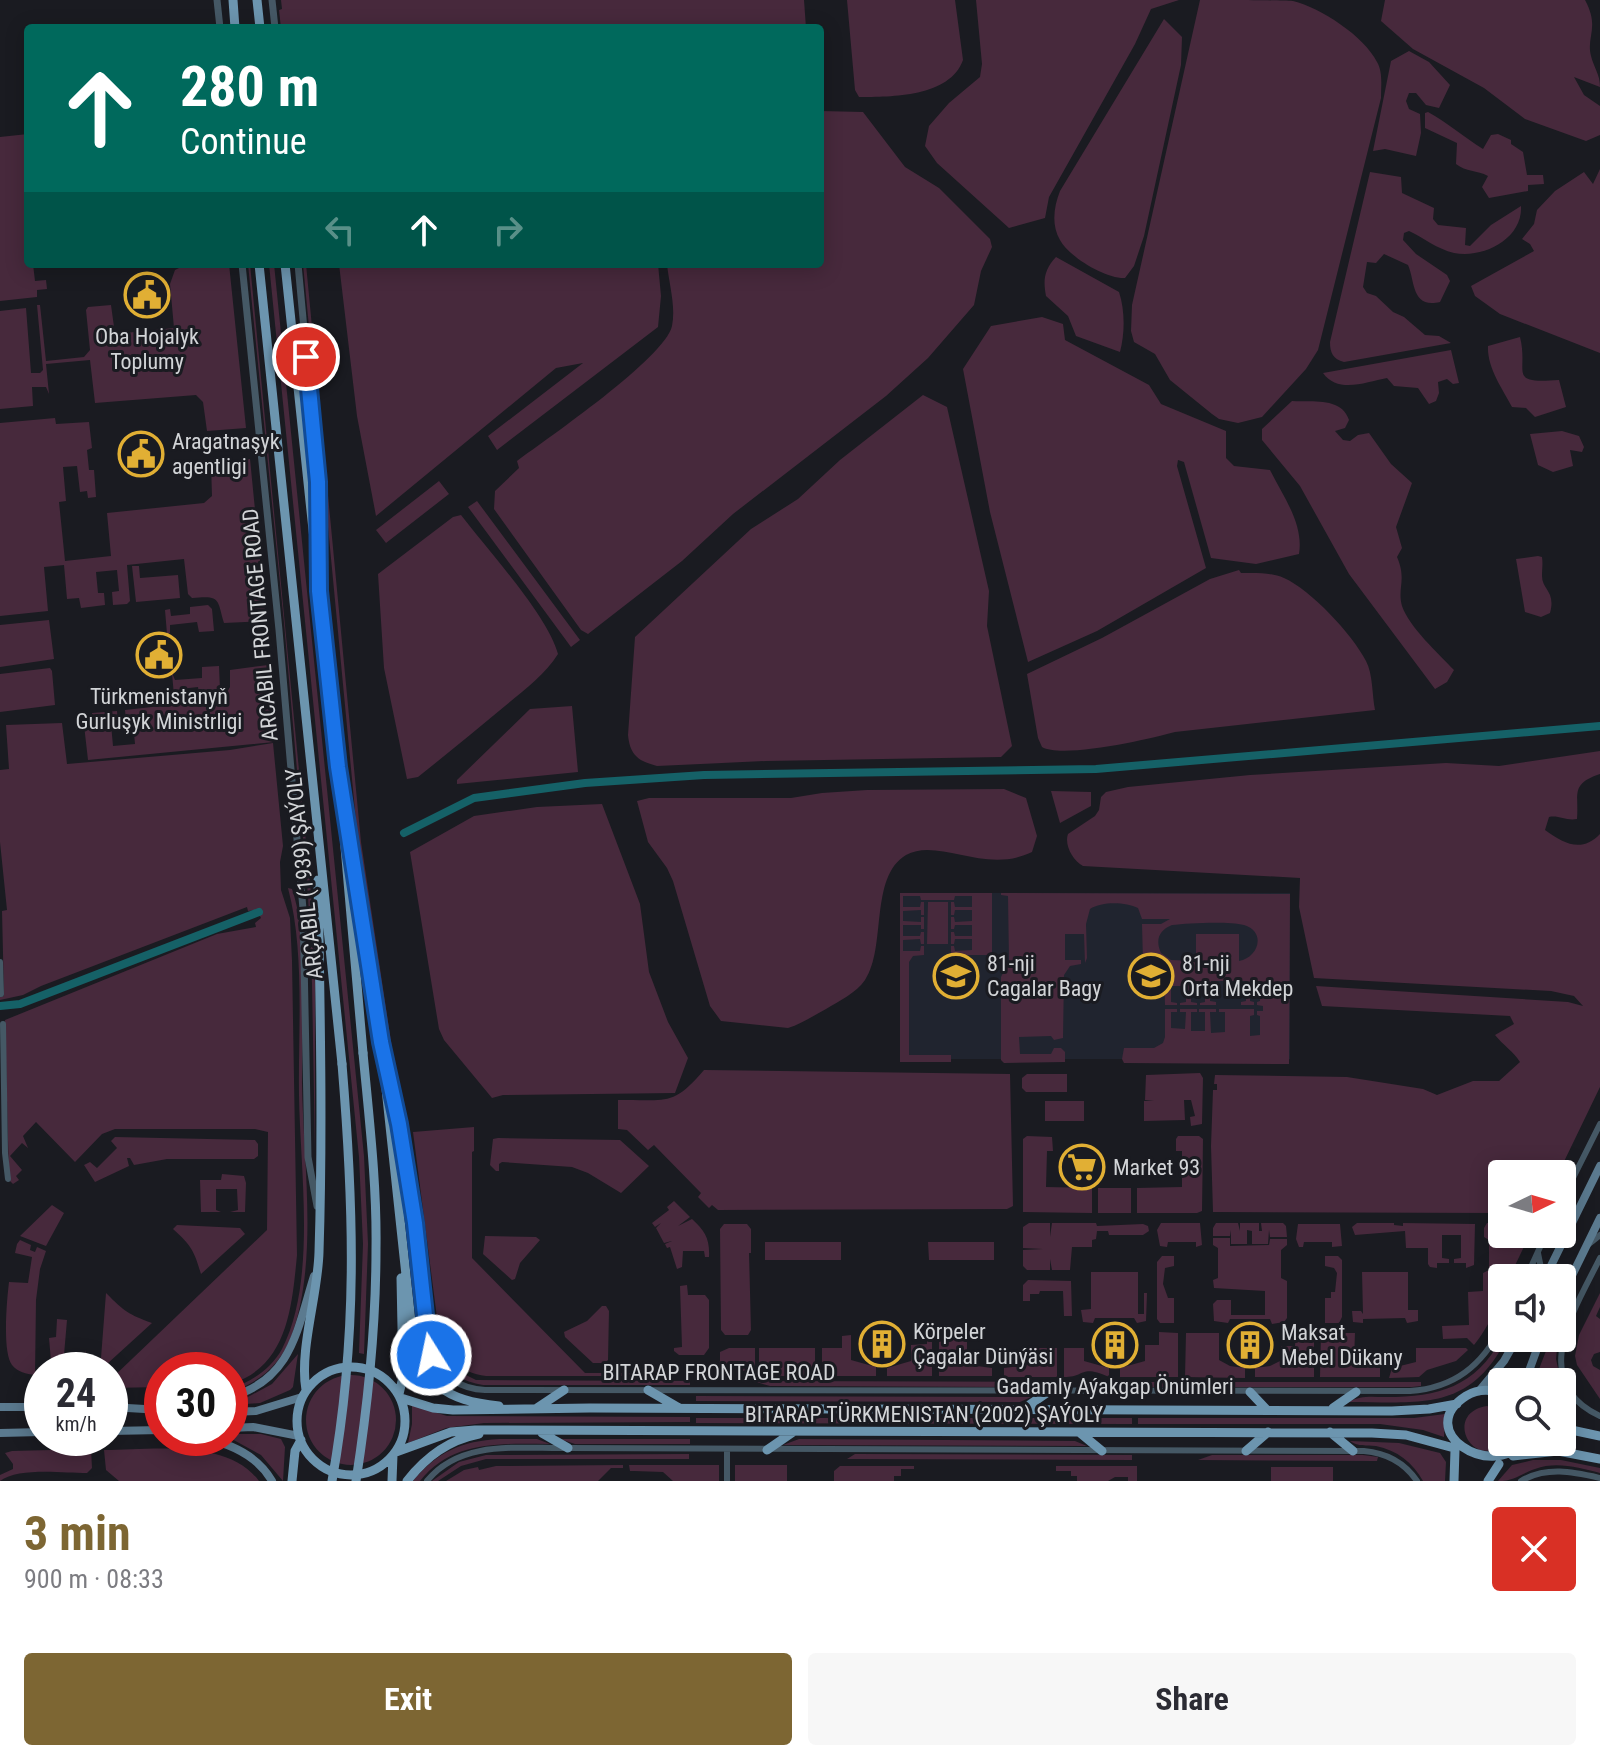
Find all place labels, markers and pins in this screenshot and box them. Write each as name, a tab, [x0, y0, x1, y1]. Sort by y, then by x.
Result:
public building icon: Oba Hojalyk Toplumy	[123, 271, 171, 319]
pin	[272, 323, 340, 391]
place label: Oba Hojalyk Toplumy	[95, 324, 199, 374]
place label: Aragatnaşyk agentligi	[172, 429, 280, 479]
public building icon: Aragatnaşyk agentligi	[117, 430, 165, 478]
public building icon: Türkmenistanyň Gurluşyk Ministrligi	[135, 631, 183, 679]
place label: Türkmenistanyň Gurluşyk Ministrligi	[76, 684, 242, 734]
place label: 81-nji Cagalar Bagy	[987, 951, 1101, 1001]
place label: 81-nji Orta Mekdep	[1182, 951, 1293, 1001]
school or university icon: 81-nji Cagalar Bagy	[932, 952, 980, 1000]
school or university icon: 81-nji Orta Mekdep	[1127, 952, 1175, 1000]
supermarket icon: Market 93	[1058, 1143, 1106, 1191]
place label: Market 93	[1113, 1155, 1200, 1180]
place label: Körpeler Çagalar Dünýäsi	[913, 1319, 1053, 1369]
building icon: Körpeler Çagalar Dünýäsi	[858, 1320, 906, 1368]
place label: Maksat Mebel Dükany	[1281, 1320, 1403, 1370]
building icon: Gadamly Aýakgap Önümleri	[1091, 1321, 1139, 1369]
building icon: Maksat Mebel Dükany	[1226, 1321, 1274, 1369]
place label: Gadamly Aýakgap Önümleri	[996, 1374, 1234, 1399]

